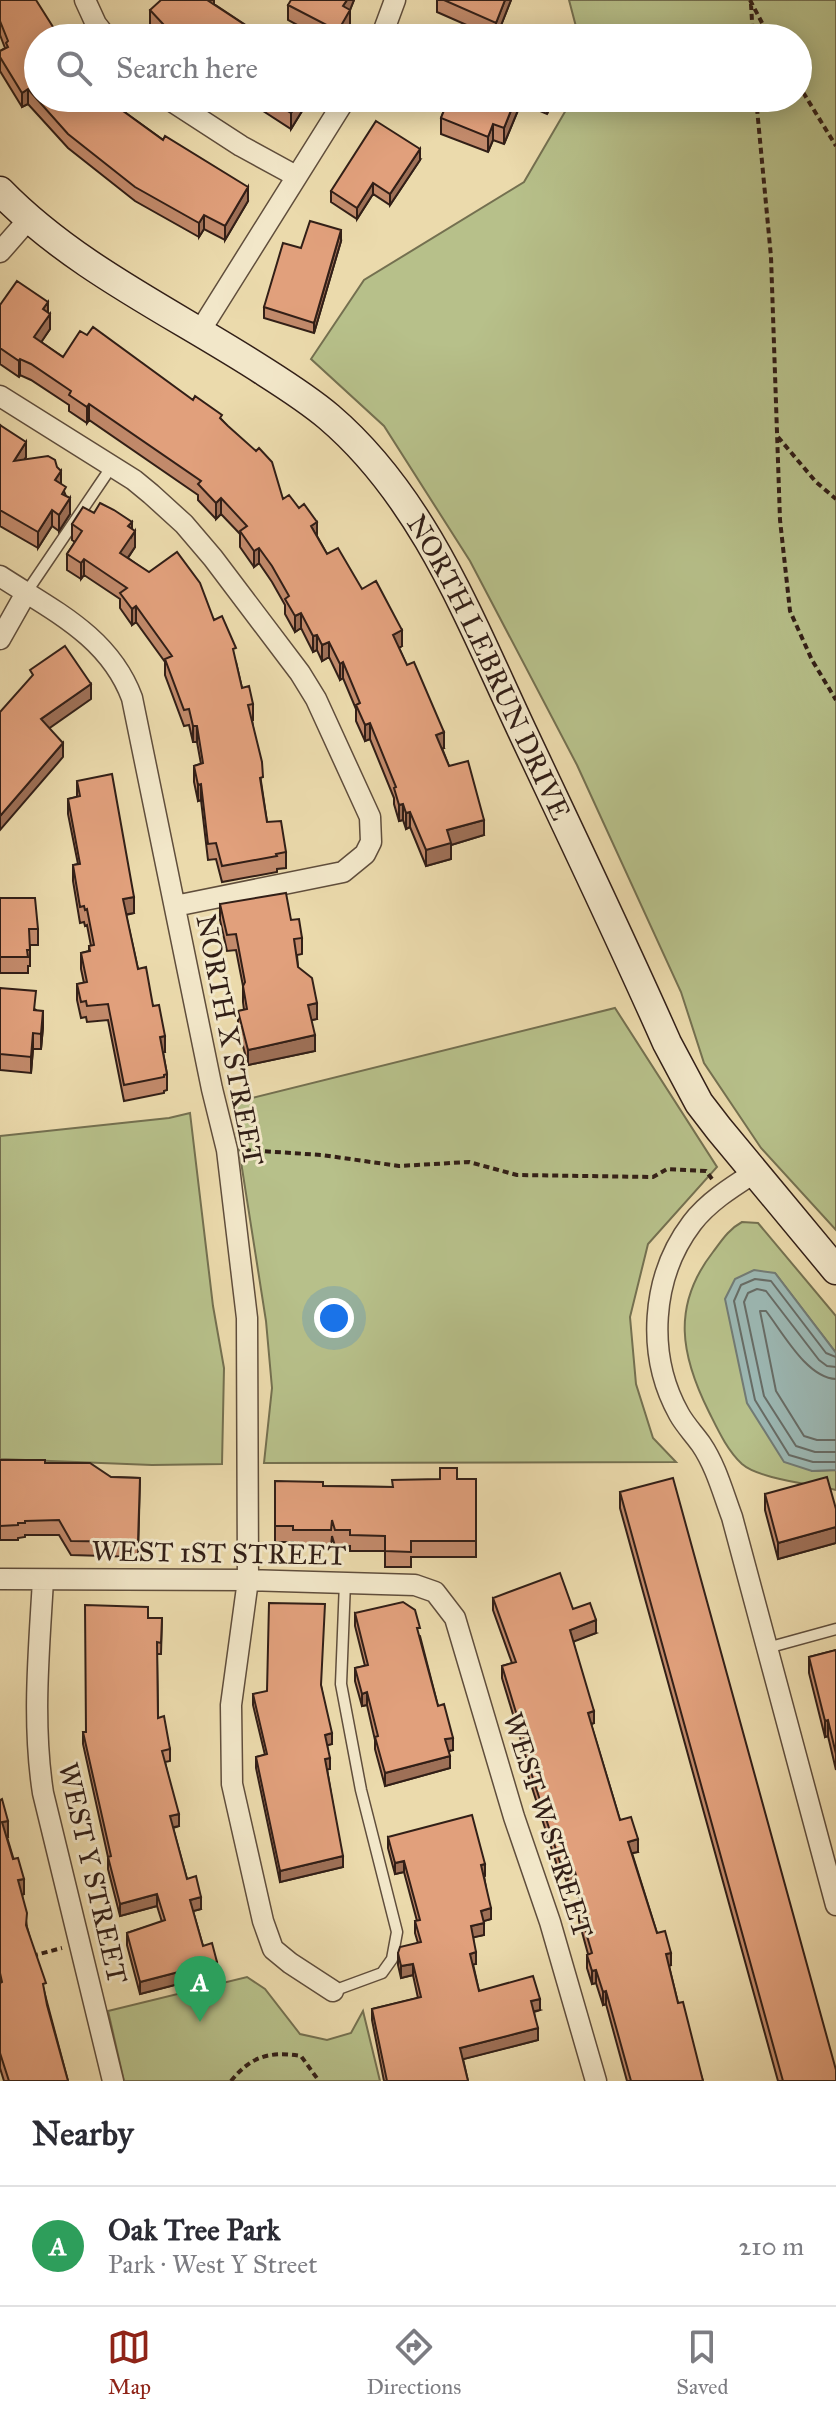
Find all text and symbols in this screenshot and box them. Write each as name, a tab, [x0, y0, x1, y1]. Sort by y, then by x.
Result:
search box	[24, 24, 812, 112]
icon: search	[52, 46, 96, 90]
text: Search here	[116, 50, 258, 86]
street label: NORTH LEBRUN DRIVE	[400, 508, 579, 825]
street label: NORTH X STREET	[188, 911, 272, 1169]
your location	[314, 1298, 354, 1338]
street label: WEST 1ST STREET	[91, 1533, 347, 1573]
street label: WEST W STREET	[495, 1708, 601, 1942]
street label: WEST Y STREET	[51, 1759, 135, 1987]
pin: A	[174, 1956, 226, 2022]
text: Nearby	[32, 2113, 134, 2154]
text: Oak Tree Park	[108, 2212, 281, 2248]
text: A	[49, 2230, 67, 2262]
text: 210 m	[738, 2230, 804, 2262]
text: Park · West Y Street	[108, 2248, 317, 2280]
tab: Map	[107, 2325, 151, 2400]
tab: Directions	[366, 2325, 461, 2400]
tab: Saved	[676, 2325, 728, 2400]

